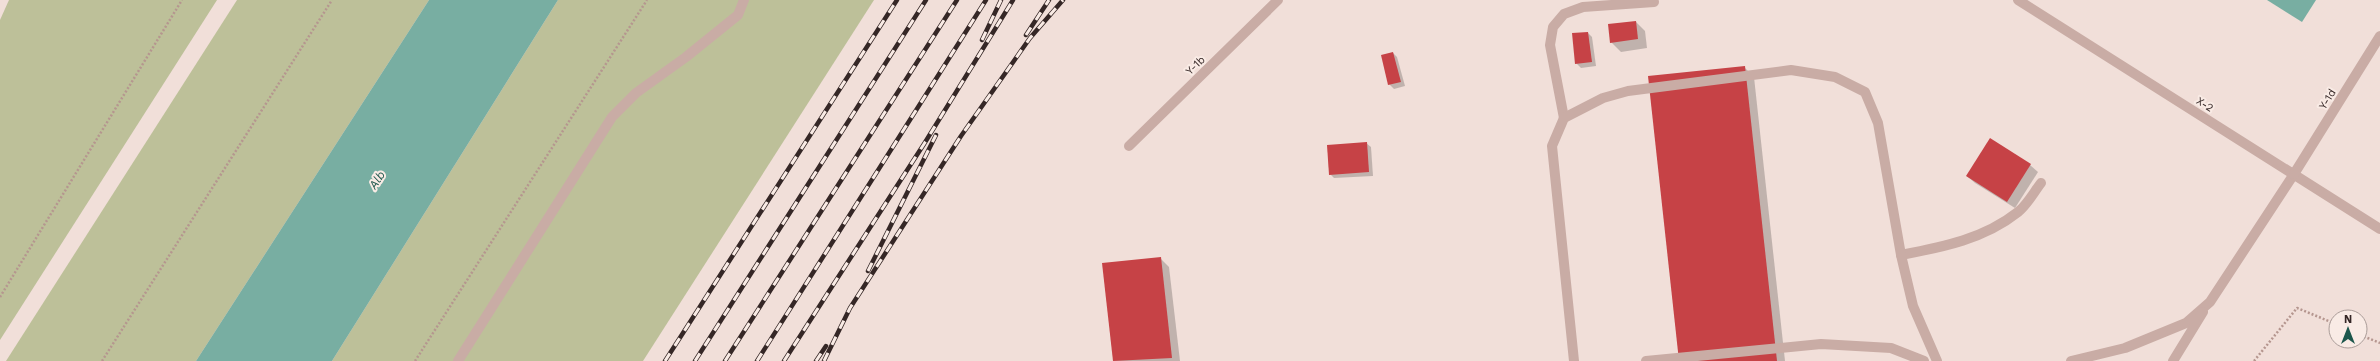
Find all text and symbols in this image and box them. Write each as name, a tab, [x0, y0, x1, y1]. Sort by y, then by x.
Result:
street label: Y-1b	[1183, 53, 1208, 78]
street label: Y-1d	[2316, 87, 2339, 112]
street label: X-2	[2194, 94, 2216, 115]
water label: Alb	[365, 168, 388, 193]
north arrow	[2328, 309, 2368, 349]
text: N	[2344, 313, 2352, 326]

